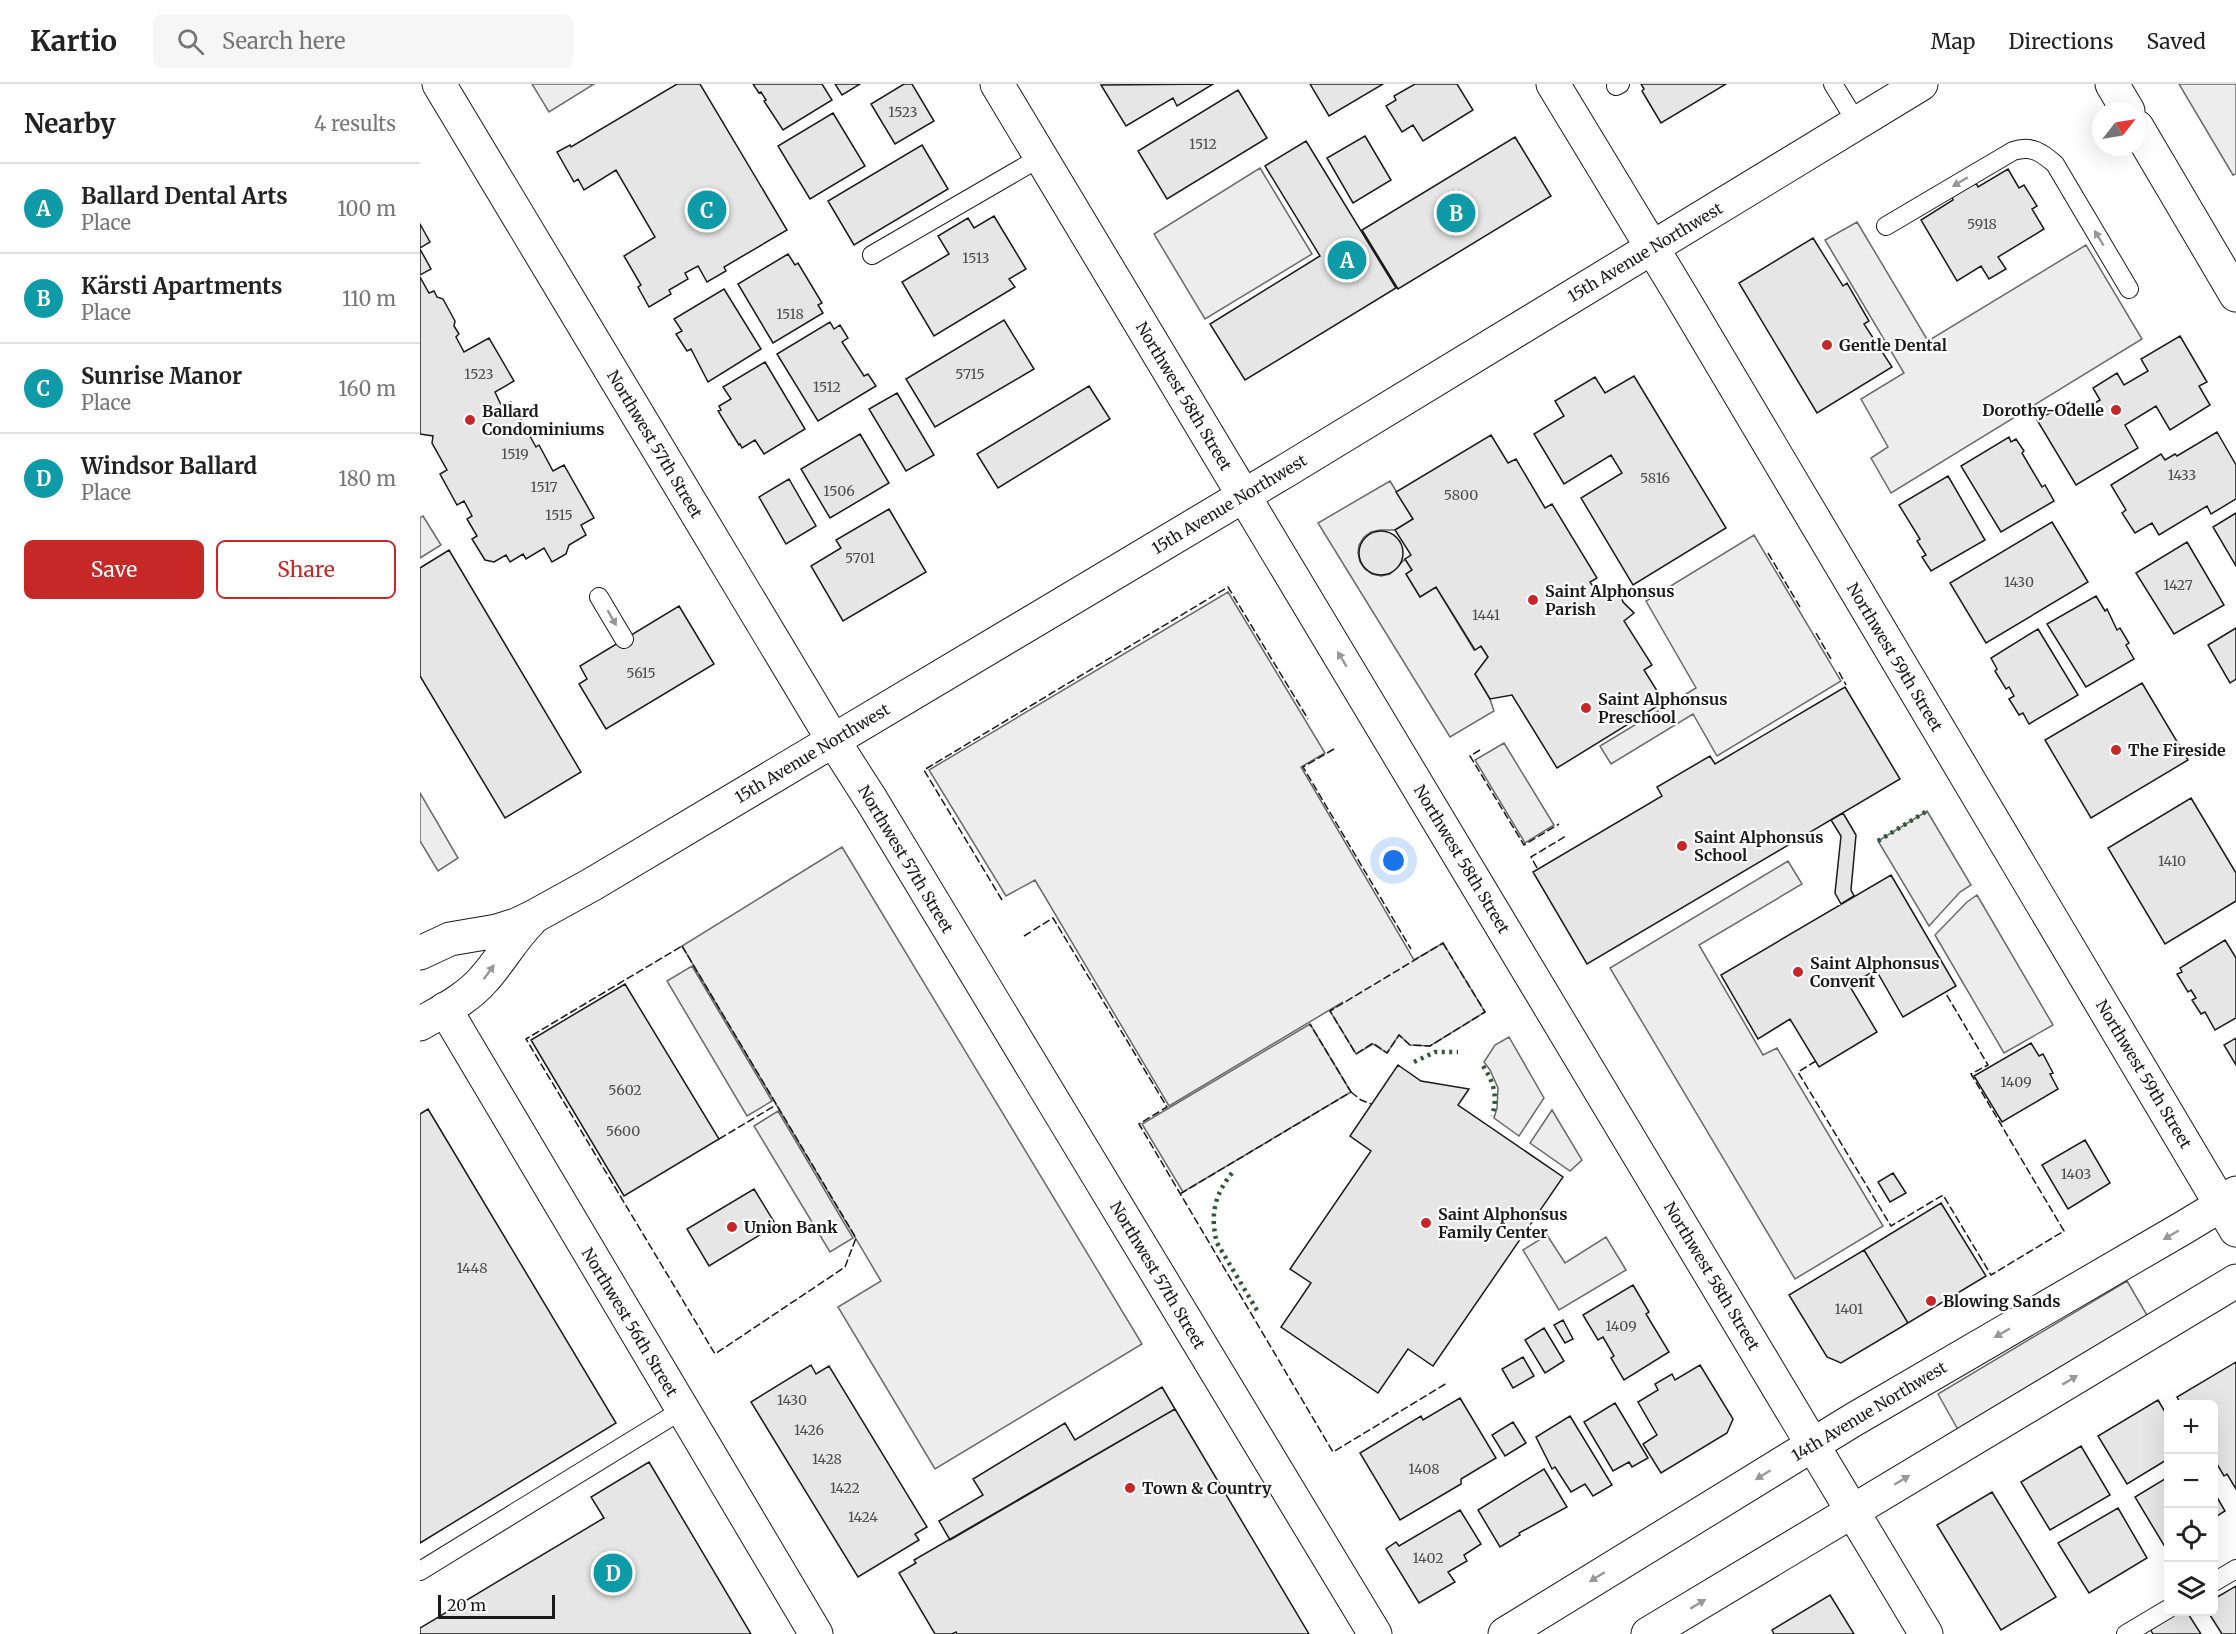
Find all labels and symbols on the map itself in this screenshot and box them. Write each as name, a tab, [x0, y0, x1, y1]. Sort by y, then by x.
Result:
north arrow	[2092, 102, 2146, 156]
house number: 1523	[888, 103, 918, 121]
house number: 1512	[1189, 135, 1217, 153]
one-way arrow	[1952, 177, 1968, 188]
pin: C	[688, 188, 726, 232]
pin: B	[1436, 190, 1476, 236]
street label: 15th Avenue Northwest	[1564, 197, 1727, 306]
house number: 5918	[1967, 215, 1997, 233]
one-way arrow	[2093, 230, 2104, 246]
pin: A	[1328, 238, 1366, 282]
house number: 1513	[962, 249, 990, 267]
house number: 1518	[776, 305, 804, 323]
street label: Northwest 58th Street	[1132, 318, 1237, 475]
place label: Gentle Dental	[1839, 335, 1947, 355]
marker: Gentle Dental	[1820, 338, 1834, 352]
house number: 1523	[464, 365, 494, 383]
house number: 5715	[955, 365, 985, 383]
street label: Northwest 57th Street	[603, 367, 707, 522]
house number: 1512	[813, 378, 841, 396]
place label: Dorothy-Odelle	[1982, 400, 2104, 420]
place label: Ballard Condominiums	[482, 401, 604, 439]
marker: Dorothy-Odelle	[2109, 403, 2123, 417]
marker: Ballard Condominiums	[463, 413, 477, 427]
house number: 1519	[501, 445, 529, 463]
street label: 15th Avenue Northwest	[1148, 449, 1311, 558]
house number: 1433	[2168, 466, 2196, 484]
house number: 5816	[1640, 469, 1670, 487]
house number: 1517	[531, 478, 557, 496]
house number: 1506	[823, 482, 855, 500]
house number: 5800	[1444, 486, 1478, 504]
house number: 1515	[545, 506, 573, 524]
house number: 5701	[845, 549, 875, 567]
house number: 1430	[2004, 573, 2034, 591]
house number: 1427	[2163, 576, 2193, 594]
street label: Northwest 59th Street	[1843, 579, 1948, 736]
place label: Saint Alphonsus Parish	[1545, 581, 1674, 619]
marker: Saint Alphonsus Parish	[1526, 593, 1540, 607]
house number: 1441	[1472, 606, 1500, 624]
one-way arrow	[606, 610, 617, 626]
one-way arrow	[1337, 651, 1348, 667]
house number: 5615	[626, 664, 656, 682]
place label: Saint Alphonsus Preschool	[1598, 689, 1727, 727]
street label: 15th Avenue Northwest	[731, 698, 894, 807]
marker: Saint Alphonsus Preschool	[1579, 701, 1593, 715]
place label: The Fireside	[2128, 740, 2226, 760]
marker: The Fireside	[2109, 743, 2123, 757]
street label: Northwest 58th Street	[1410, 781, 1515, 938]
street label: Northwest 57th Street	[854, 782, 958, 937]
place label: Saint Alphonsus School	[1694, 827, 1823, 865]
marker: Saint Alphonsus School	[1675, 839, 1689, 853]
your location	[1379, 846, 1408, 875]
house number: 1410	[2158, 852, 2186, 870]
place label: Saint Alphonsus Convent	[1810, 953, 1939, 991]
one-way arrow	[483, 964, 495, 980]
marker: Saint Alphonsus Convent	[1791, 965, 1805, 979]
street label: Northwest 59th Street	[2092, 996, 2197, 1153]
house number: 1409	[2000, 1073, 2032, 1091]
house number: 5602	[608, 1081, 642, 1099]
house number: 5600	[606, 1122, 640, 1140]
house number: 1403	[2061, 1165, 2091, 1183]
street label: Northwest 57th Street	[1106, 1198, 1210, 1353]
street label: Northwest 58th Street	[1660, 1198, 1765, 1355]
place label: Saint Alphonsus Family Center	[1438, 1204, 1567, 1242]
marker: Saint Alphonsus Family Center	[1419, 1216, 1433, 1230]
place label: Union Bank	[744, 1217, 838, 1237]
marker: Union Bank	[725, 1220, 739, 1234]
one-way arrow	[2163, 1229, 2179, 1240]
street label: Northwest 56th Street	[578, 1244, 683, 1401]
house number: 1448	[456, 1259, 488, 1277]
place label: Blowing Sands	[1943, 1291, 2061, 1311]
marker: Blowing Sands	[1924, 1294, 1938, 1308]
house number: 1401	[1835, 1300, 1863, 1318]
house number: 1409	[1605, 1317, 1637, 1335]
one-way arrow	[1994, 1327, 2011, 1337]
street label: 14th Avenue Northwest	[1788, 1356, 1951, 1465]
one-way arrow	[2062, 1375, 2079, 1385]
house number: 1430	[777, 1391, 807, 1409]
house number: 1426	[794, 1421, 824, 1439]
house number: 1428	[812, 1450, 842, 1468]
house number: 1408	[1408, 1460, 1440, 1478]
one-way arrow	[1755, 1469, 1771, 1480]
one-way arrow	[1894, 1475, 1911, 1485]
place label: Town & Country	[1142, 1478, 1272, 1498]
house number: 1422	[830, 1479, 860, 1497]
marker: Town & Country	[1123, 1481, 1137, 1495]
house number: 1424	[848, 1508, 878, 1526]
house number: 1402	[1413, 1549, 1443, 1567]
pin: D	[594, 1550, 632, 1596]
one-way arrow	[1589, 1572, 1605, 1583]
scale bar	[438, 1592, 555, 1620]
one-way arrow	[1690, 1598, 1706, 1609]

